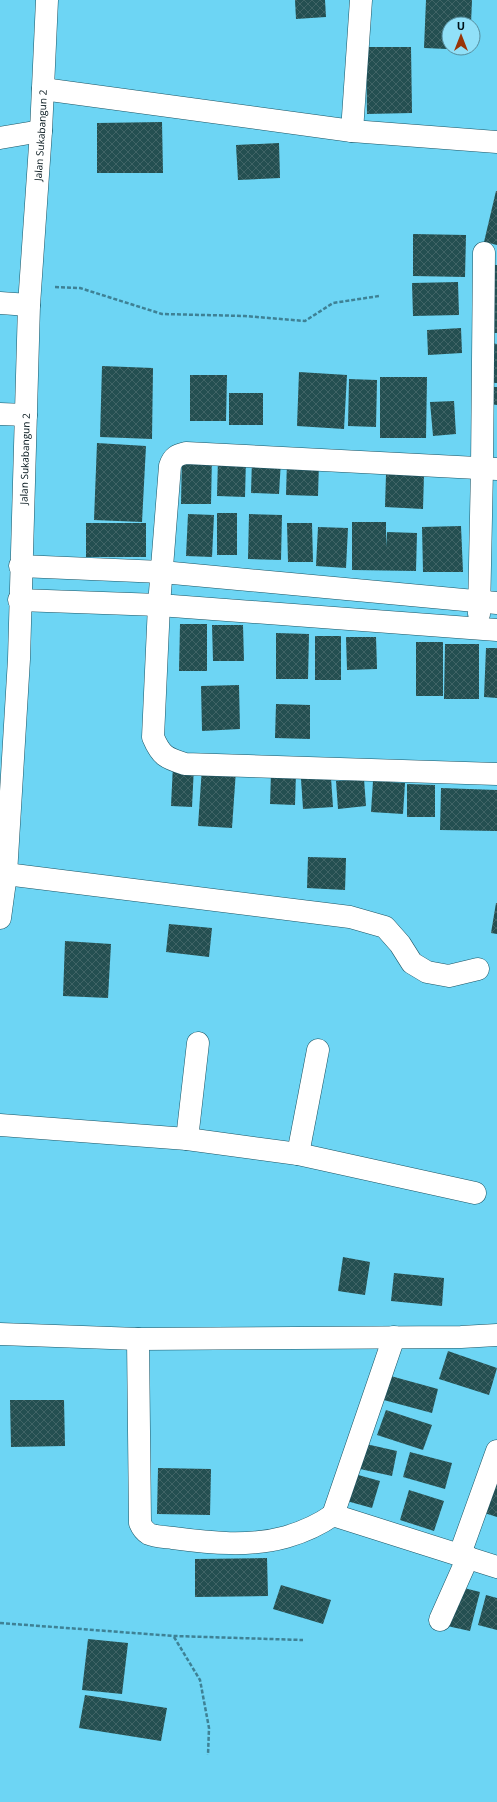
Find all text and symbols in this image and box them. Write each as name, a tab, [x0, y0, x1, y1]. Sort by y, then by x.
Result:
north arrow	[441, 16, 481, 56]
text: U	[457, 18, 465, 33]
street label: Jalan Sukabangun 2	[31, 89, 50, 182]
street label: Jalan Sukabangun 2	[16, 413, 33, 506]

